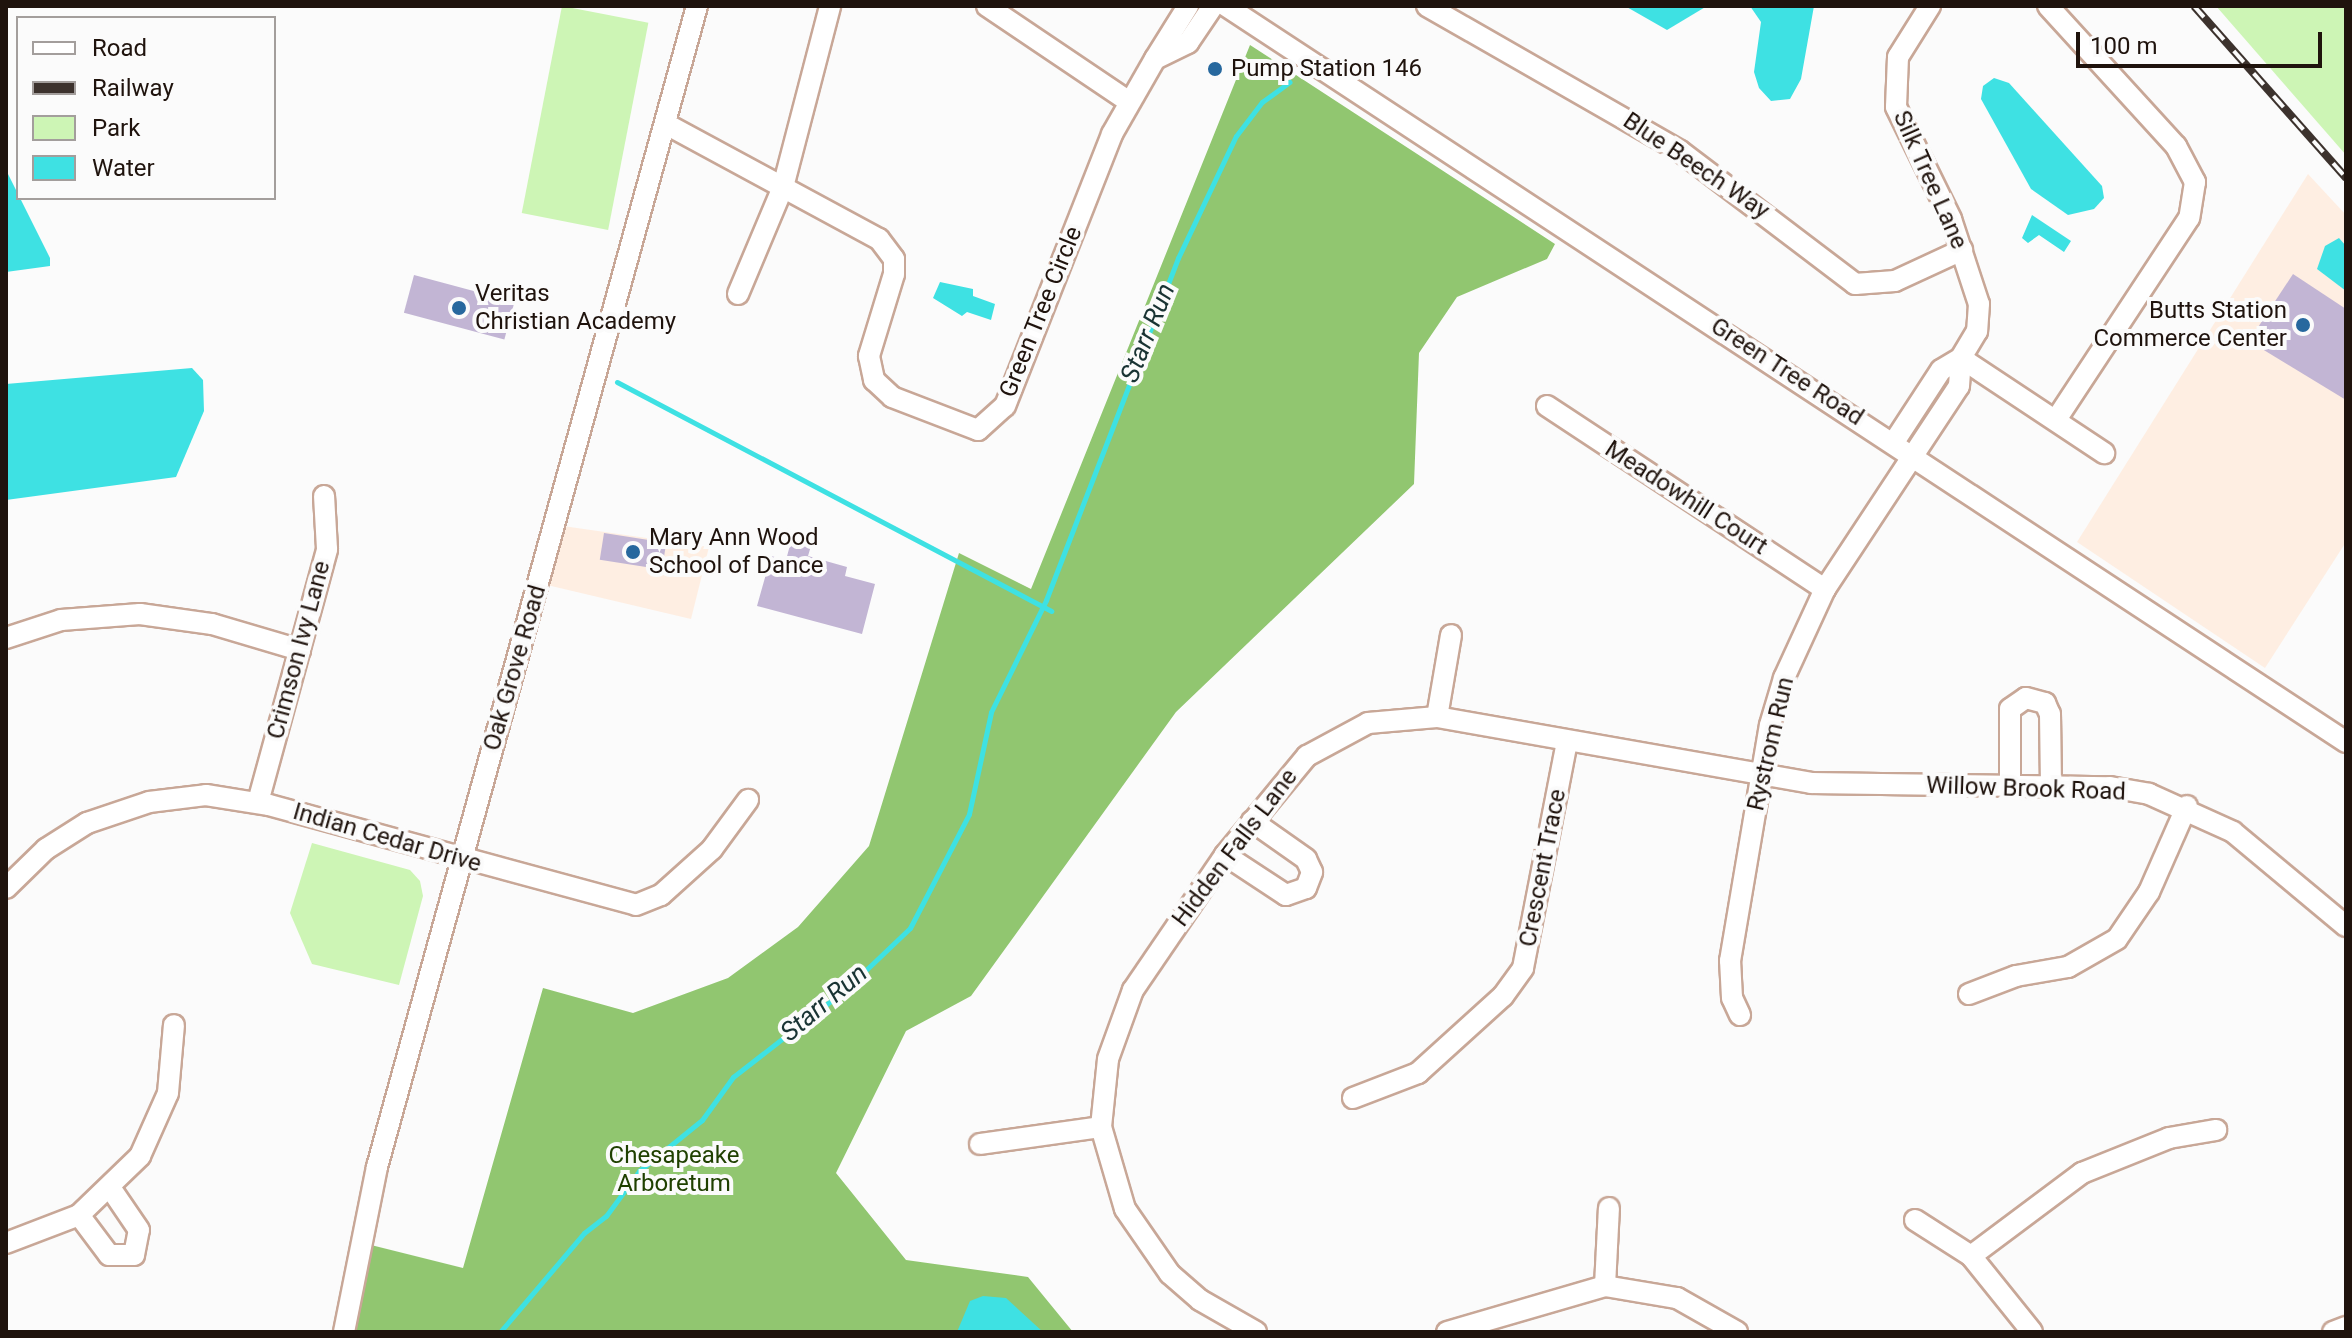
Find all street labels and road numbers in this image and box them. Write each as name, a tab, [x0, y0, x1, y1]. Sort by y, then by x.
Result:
street label: Silk Tree Lane	[1887, 106, 1973, 254]
street label: Blue Beech Way	[1617, 107, 1775, 225]
street label: Green Tree Circle	[994, 222, 1088, 402]
street label: Green Tree Road	[1705, 312, 1869, 432]
street label: Meadowhill Court	[1599, 435, 1773, 561]
street label: Crimson Ivy Lane	[261, 558, 337, 742]
street label: Oak Grove Road	[478, 582, 552, 754]
street label: Rystrom Run	[1742, 674, 1800, 814]
street label: Hidden Falls Lane	[1166, 764, 1304, 932]
street label: Willow Brook Road	[1926, 771, 2126, 807]
street label: Crescent Trace	[1514, 787, 1572, 949]
street label: Indian Cedar Drive	[290, 797, 484, 879]

